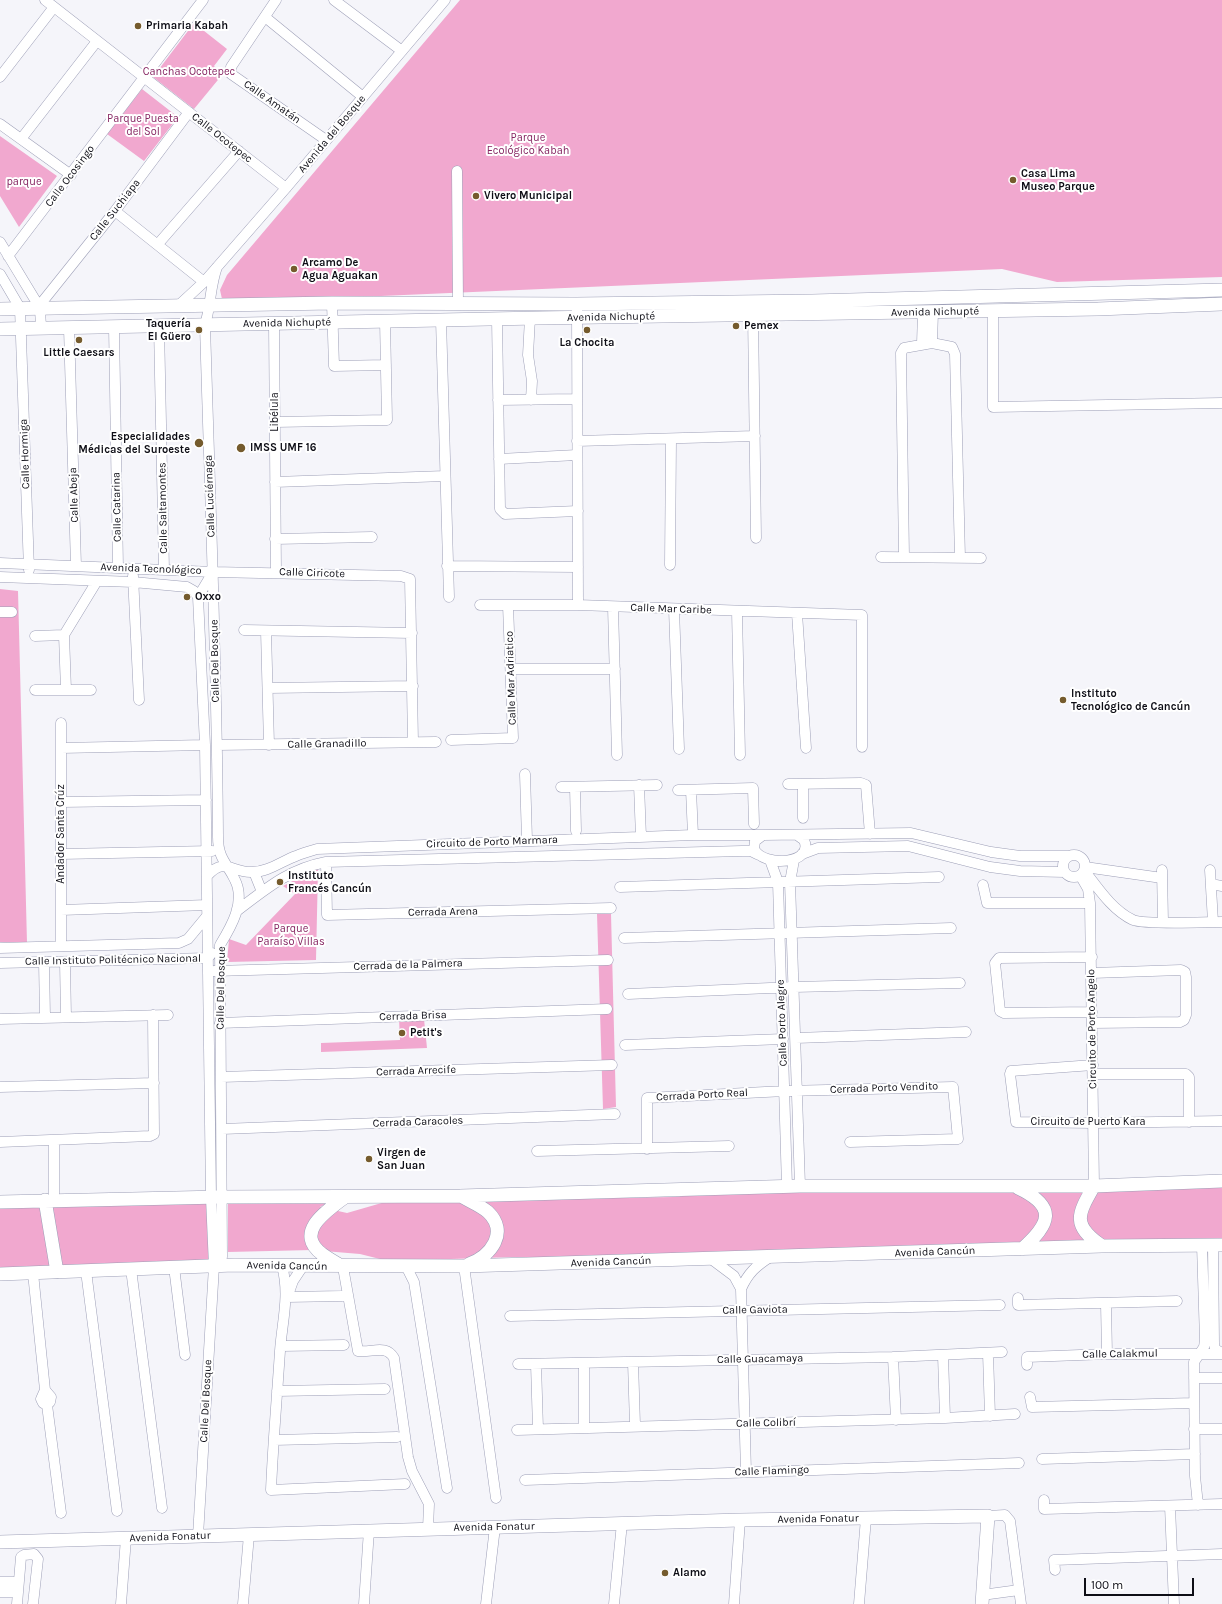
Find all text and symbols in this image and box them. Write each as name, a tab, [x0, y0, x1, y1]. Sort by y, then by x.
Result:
place label: Primaria Kabah	[146, 19, 228, 33]
marker: Primaria Kabah	[133, 21, 143, 31]
park label: Canchas Ocotepec	[143, 65, 235, 79]
street label: Calle Amatán	[241, 77, 303, 127]
street label: Avenida del Bosque	[296, 92, 368, 176]
street label: Calle Ocotepec	[189, 110, 255, 166]
park label: Parque Puesta del Sol	[107, 112, 179, 138]
park label: Parque Ecológico Kabah	[487, 131, 569, 157]
street label: Calle Ocosingo	[42, 143, 98, 209]
place label: Casa Lima Museo Parque	[1021, 167, 1095, 193]
park label: parque	[6, 175, 42, 189]
marker: Casa Lima Museo Parque	[1008, 175, 1018, 185]
street label: Calle Suchiapa	[87, 177, 143, 243]
place label: Vivero Municipal	[484, 189, 572, 203]
marker: Vivero Municipal	[471, 191, 481, 201]
place label: Arcamo De Agua Aguakan	[302, 256, 378, 282]
marker: Arcamo De Agua Aguakan	[289, 264, 299, 274]
street label: Avenida Nichupté	[891, 305, 979, 319]
street label: Avenida Nichupté	[567, 310, 655, 324]
street label: Avenida Nichupté	[243, 316, 331, 330]
place label: Taquería El Güero	[146, 317, 191, 343]
place label: Pemex	[744, 319, 779, 333]
marker: Pemex	[731, 321, 741, 331]
marker: Taquería El Güero	[194, 325, 204, 335]
marker: La Chocita	[582, 325, 592, 335]
marker: Little Caesars	[74, 335, 84, 345]
place label: La Chocita	[560, 336, 614, 350]
place label: Little Caesars	[43, 346, 115, 360]
street label: Libélula	[268, 392, 282, 432]
street label: Calle Hormiga	[17, 419, 33, 489]
place label: Especialidades Médicas del Suroeste	[78, 430, 190, 456]
marker: Especialidades Médicas del Suroeste	[193, 437, 205, 449]
place label: IMSS UMF 16	[250, 441, 316, 455]
marker: IMSS UMF 16	[235, 442, 247, 454]
street label: Calle Luciérnaga	[202, 455, 218, 537]
street label: Calle Saltamontes	[156, 462, 170, 554]
street label: Calle Abeja	[66, 467, 82, 523]
street label: Calle Catarina	[110, 472, 124, 542]
street label: Avenida Tecnológico	[100, 561, 202, 577]
street label: Calle Ciricote	[279, 565, 345, 581]
place label: Oxxo	[195, 590, 221, 604]
marker: Oxxo	[182, 592, 192, 602]
street label: Calle Mar Caribe	[630, 601, 712, 617]
street label: Calle Del Bosque	[208, 619, 222, 703]
street label: Calle Mar Adriatico	[503, 631, 519, 725]
place label: Instituto Tecnológico de Cancún	[1071, 687, 1190, 713]
marker: Instituto Tecnológico de Cancún	[1058, 695, 1068, 705]
street label: Calle Granadillo	[287, 737, 367, 751]
street label: Andador Santa Crúz	[54, 784, 68, 884]
street label: Circuito de Porto Marmara	[426, 833, 558, 851]
place label: Instituto Francés Cancún	[288, 869, 372, 895]
marker: Instituto Francés Cancún	[275, 877, 285, 887]
street label: Cerrada Arena	[408, 905, 478, 919]
park label: Parque Paraíso Villas	[257, 922, 325, 948]
street label: Calle Del Bosque	[214, 946, 228, 1030]
street label: Calle Instituto Politécnico Nacional	[25, 952, 201, 968]
street label: Cerrada de la Palmera	[353, 956, 463, 974]
street label: Circuito de Porto Angelo	[1084, 969, 1100, 1089]
street label: Calle Porto Alegre	[774, 979, 790, 1067]
street label: Cerrada Brisa	[379, 1008, 447, 1024]
place label: Petit's	[410, 1026, 442, 1040]
marker: Petit's	[397, 1028, 407, 1038]
street label: Cerrada Arrecife	[376, 1063, 456, 1079]
street label: Cerrada Porto Vendito	[830, 1080, 938, 1096]
street label: Cerrada Porto Real	[656, 1086, 748, 1104]
street label: Cerrada Caracoles	[372, 1114, 464, 1130]
street label: Circuito de Puerto Kara	[1030, 1115, 1146, 1129]
place label: Virgen de San Juan	[377, 1146, 426, 1172]
marker: Virgen de San Juan	[364, 1154, 374, 1164]
street label: Avenida Cancún	[894, 1244, 976, 1260]
street label: Avenida Cancún	[570, 1254, 652, 1270]
street label: Avenida Cancún	[247, 1259, 327, 1273]
street label: Calle Gaviota	[722, 1303, 788, 1317]
street label: Calle Calakmul	[1082, 1347, 1158, 1361]
street label: Calle Guacamaya	[717, 1352, 803, 1366]
street label: Calle Del Bosque	[197, 1359, 215, 1443]
street label: Calle Colibrí	[736, 1416, 796, 1430]
street label: Calle Flamingo	[735, 1463, 809, 1479]
street label: Avenida Fonatur	[777, 1512, 859, 1526]
street label: Avenida Fonatur	[453, 1520, 535, 1534]
street label: Avenida Fonatur	[129, 1529, 211, 1545]
place label: Alamo	[673, 1566, 706, 1580]
marker: Alamo	[660, 1568, 670, 1578]
scale bar	[1086, 1570, 1196, 1596]
text: 100 m	[1091, 1578, 1123, 1592]

